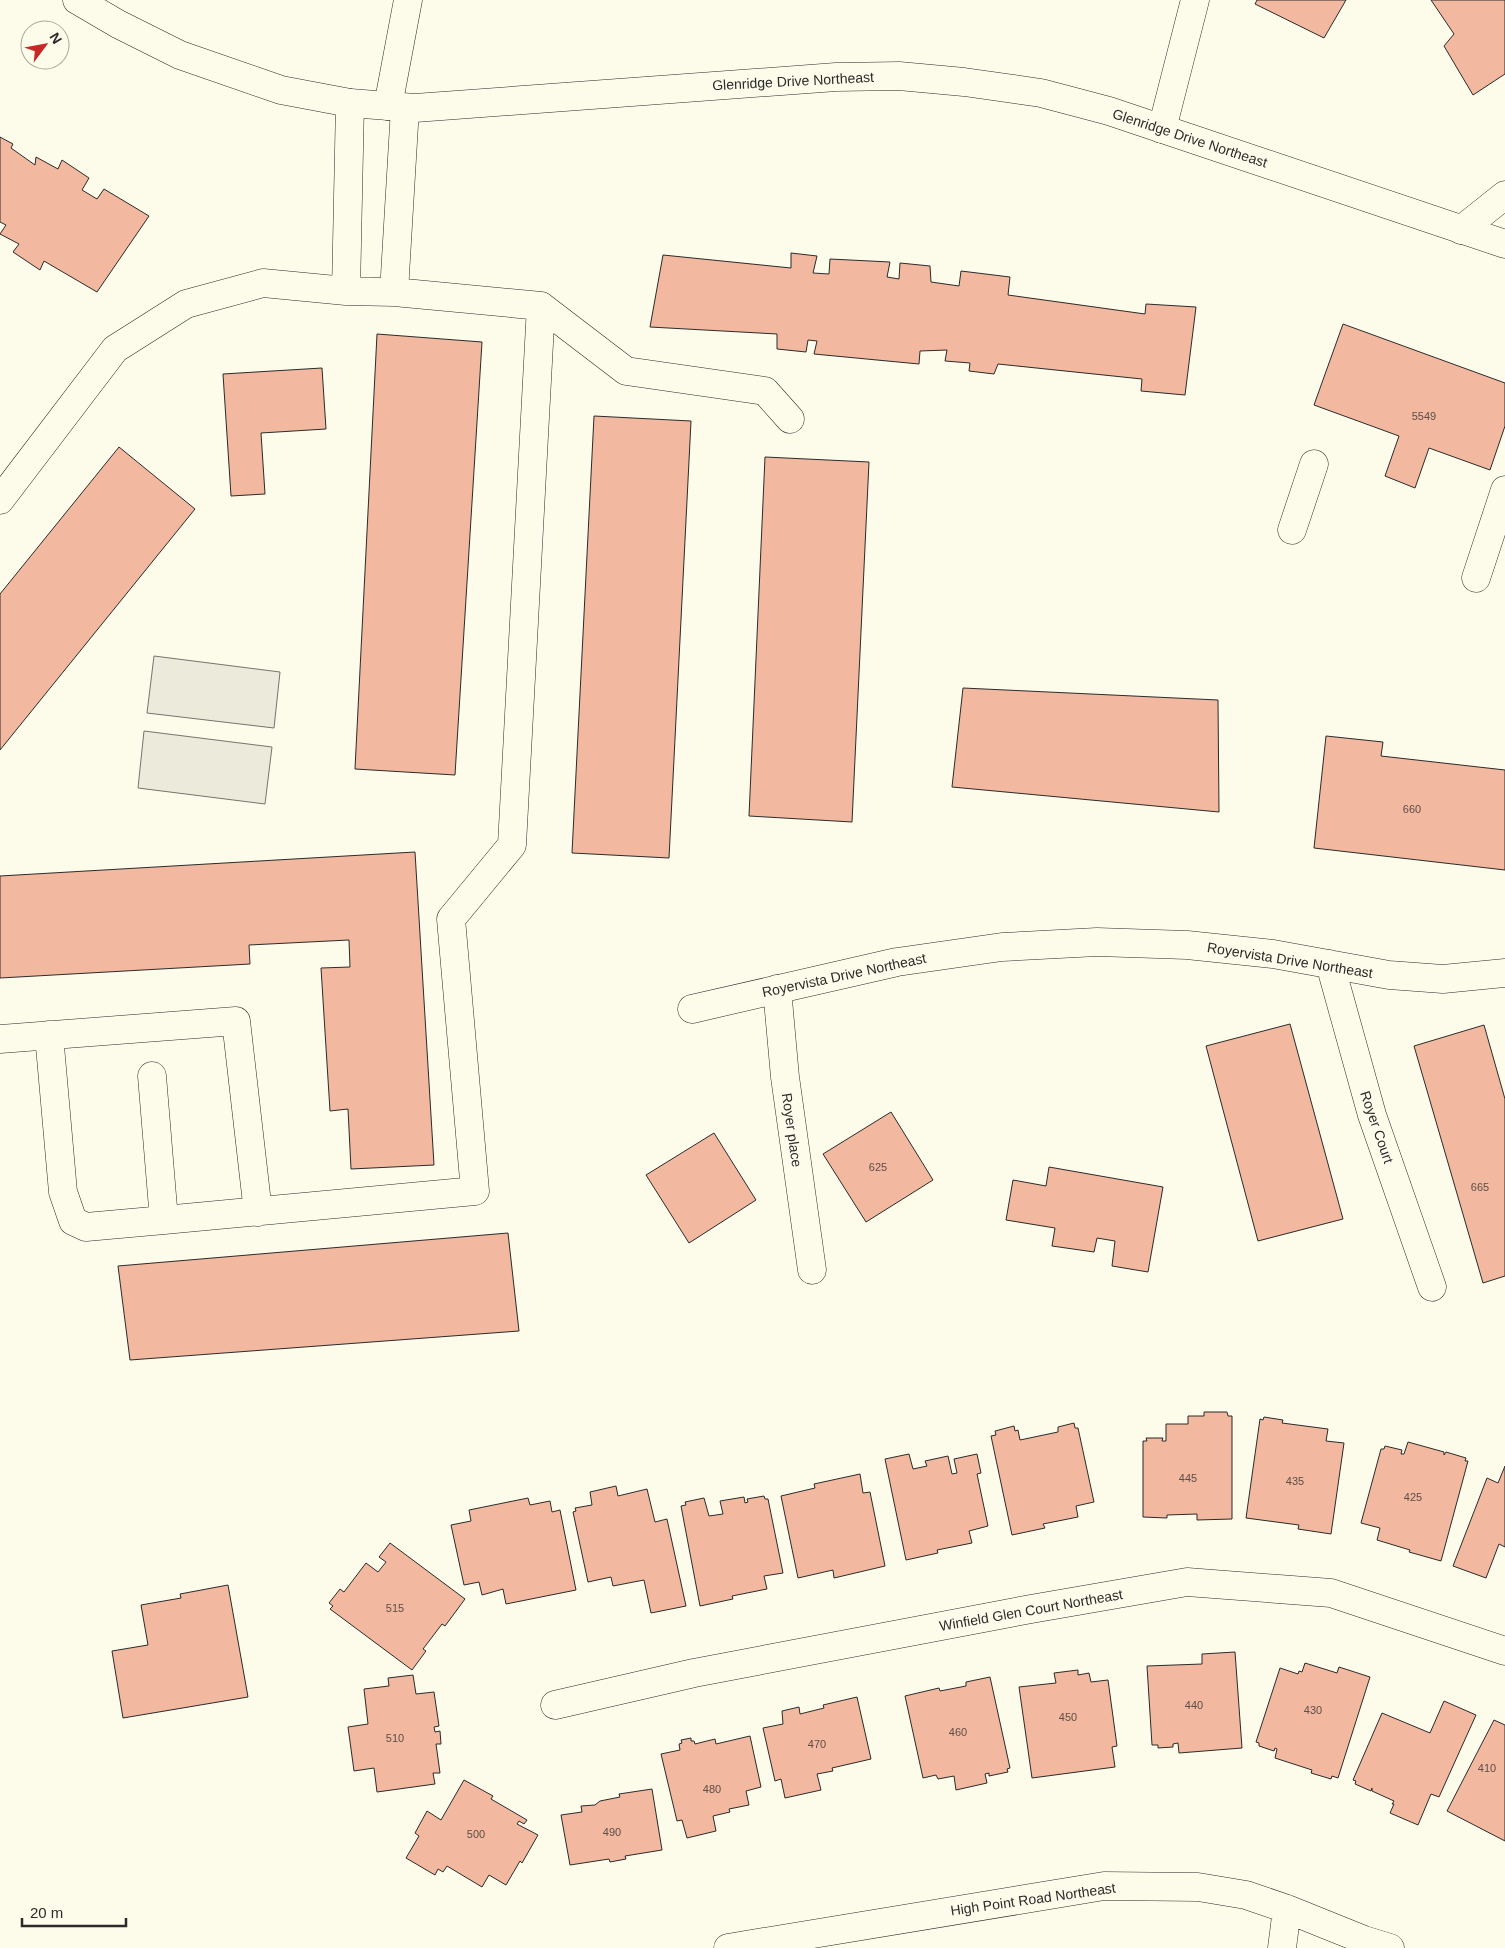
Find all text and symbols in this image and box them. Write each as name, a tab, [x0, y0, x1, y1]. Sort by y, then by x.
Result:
north arrow	[20, 20, 70, 70]
text: N	[47, 30, 65, 47]
street label: Glenridge Drive Northeast	[712, 69, 874, 93]
street label: Glenridge Drive Northeast	[1111, 105, 1270, 171]
house number: 5549	[1412, 410, 1436, 422]
house number: 660	[1403, 803, 1421, 815]
street label: Royervista Drive Northeast	[1206, 939, 1374, 981]
street label: Royervista Drive Northeast	[761, 950, 928, 1000]
street label: Royer Court	[1357, 1089, 1397, 1165]
street label: Royer place	[779, 1092, 805, 1168]
house number: 625	[869, 1161, 887, 1173]
house number: 665	[1471, 1181, 1489, 1193]
house number: 445	[1179, 1472, 1197, 1484]
house number: 435	[1286, 1475, 1304, 1487]
house number: 425	[1404, 1491, 1422, 1503]
street label: Winfield Glen Court Northeast	[938, 1586, 1124, 1634]
house number: 515	[386, 1602, 404, 1614]
house number: 440	[1185, 1699, 1203, 1711]
house number: 430	[1304, 1704, 1322, 1716]
house number: 450	[1059, 1711, 1077, 1723]
house number: 460	[949, 1726, 967, 1738]
house number: 510	[386, 1732, 404, 1744]
house number: 470	[808, 1738, 826, 1750]
house number: 410	[1478, 1762, 1496, 1774]
house number: 480	[703, 1783, 721, 1795]
house number: 490	[603, 1826, 621, 1838]
house number: 500	[467, 1828, 485, 1840]
street label: High Point Road Northeast	[949, 1879, 1117, 1919]
scale bar	[22, 1896, 126, 1928]
text: 20 m	[30, 1904, 63, 1921]

